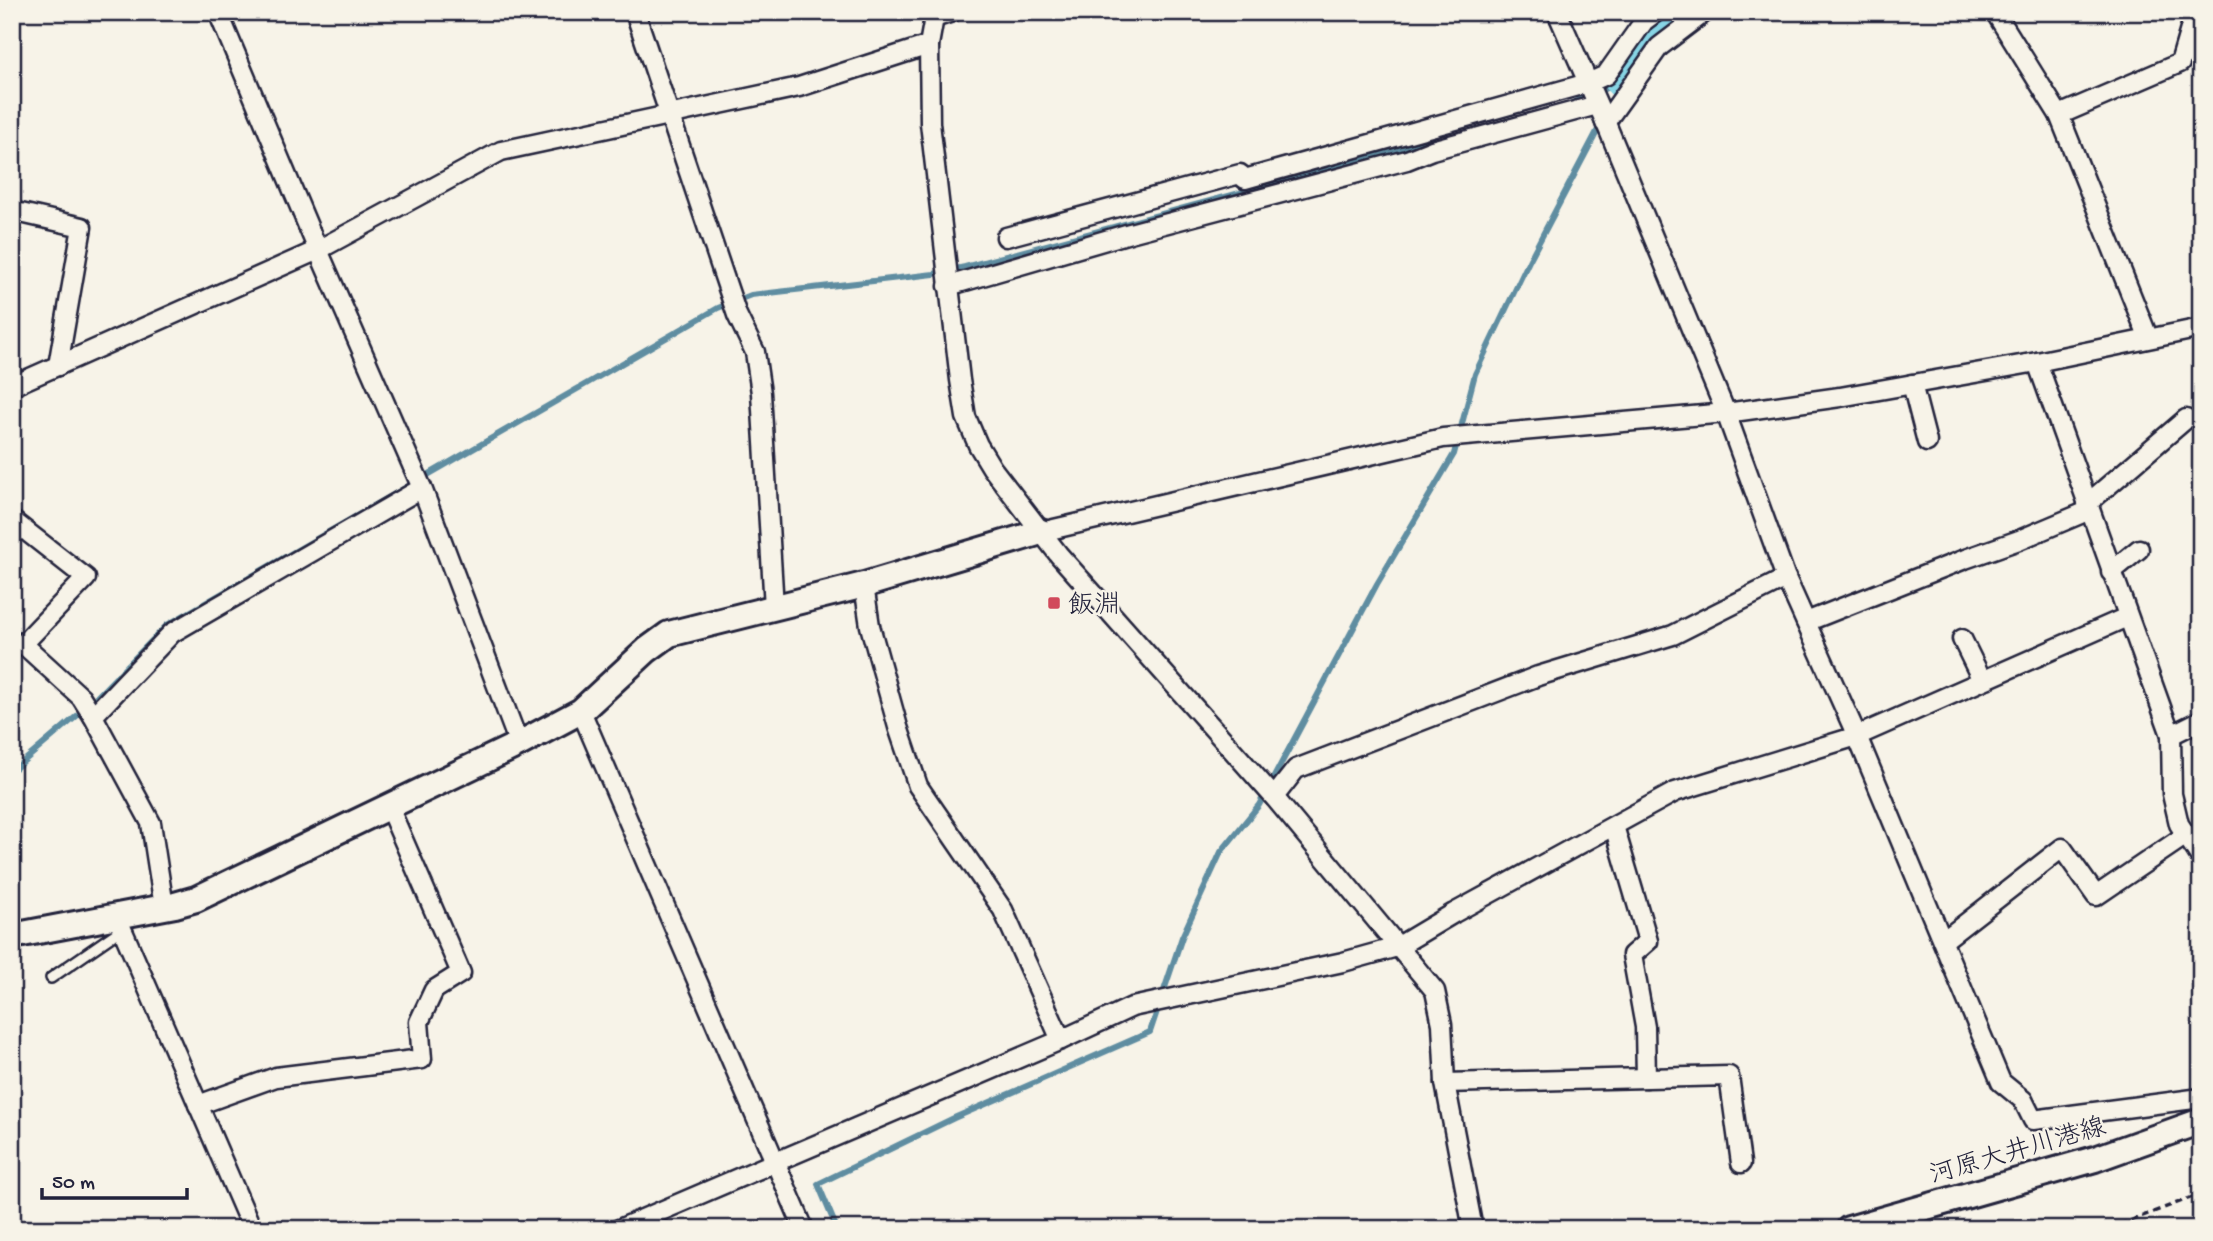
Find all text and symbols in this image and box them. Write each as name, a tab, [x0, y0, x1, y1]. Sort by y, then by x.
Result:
place label: 飯淵	[1068, 591, 1120, 623]
marker: 飯淵	[1046, 595, 1062, 611]
street label: 河原大井川港線	[1926, 1111, 2110, 1193]
scale bar	[42, 1157, 187, 1201]
text: 50 m	[52, 1172, 95, 1197]

